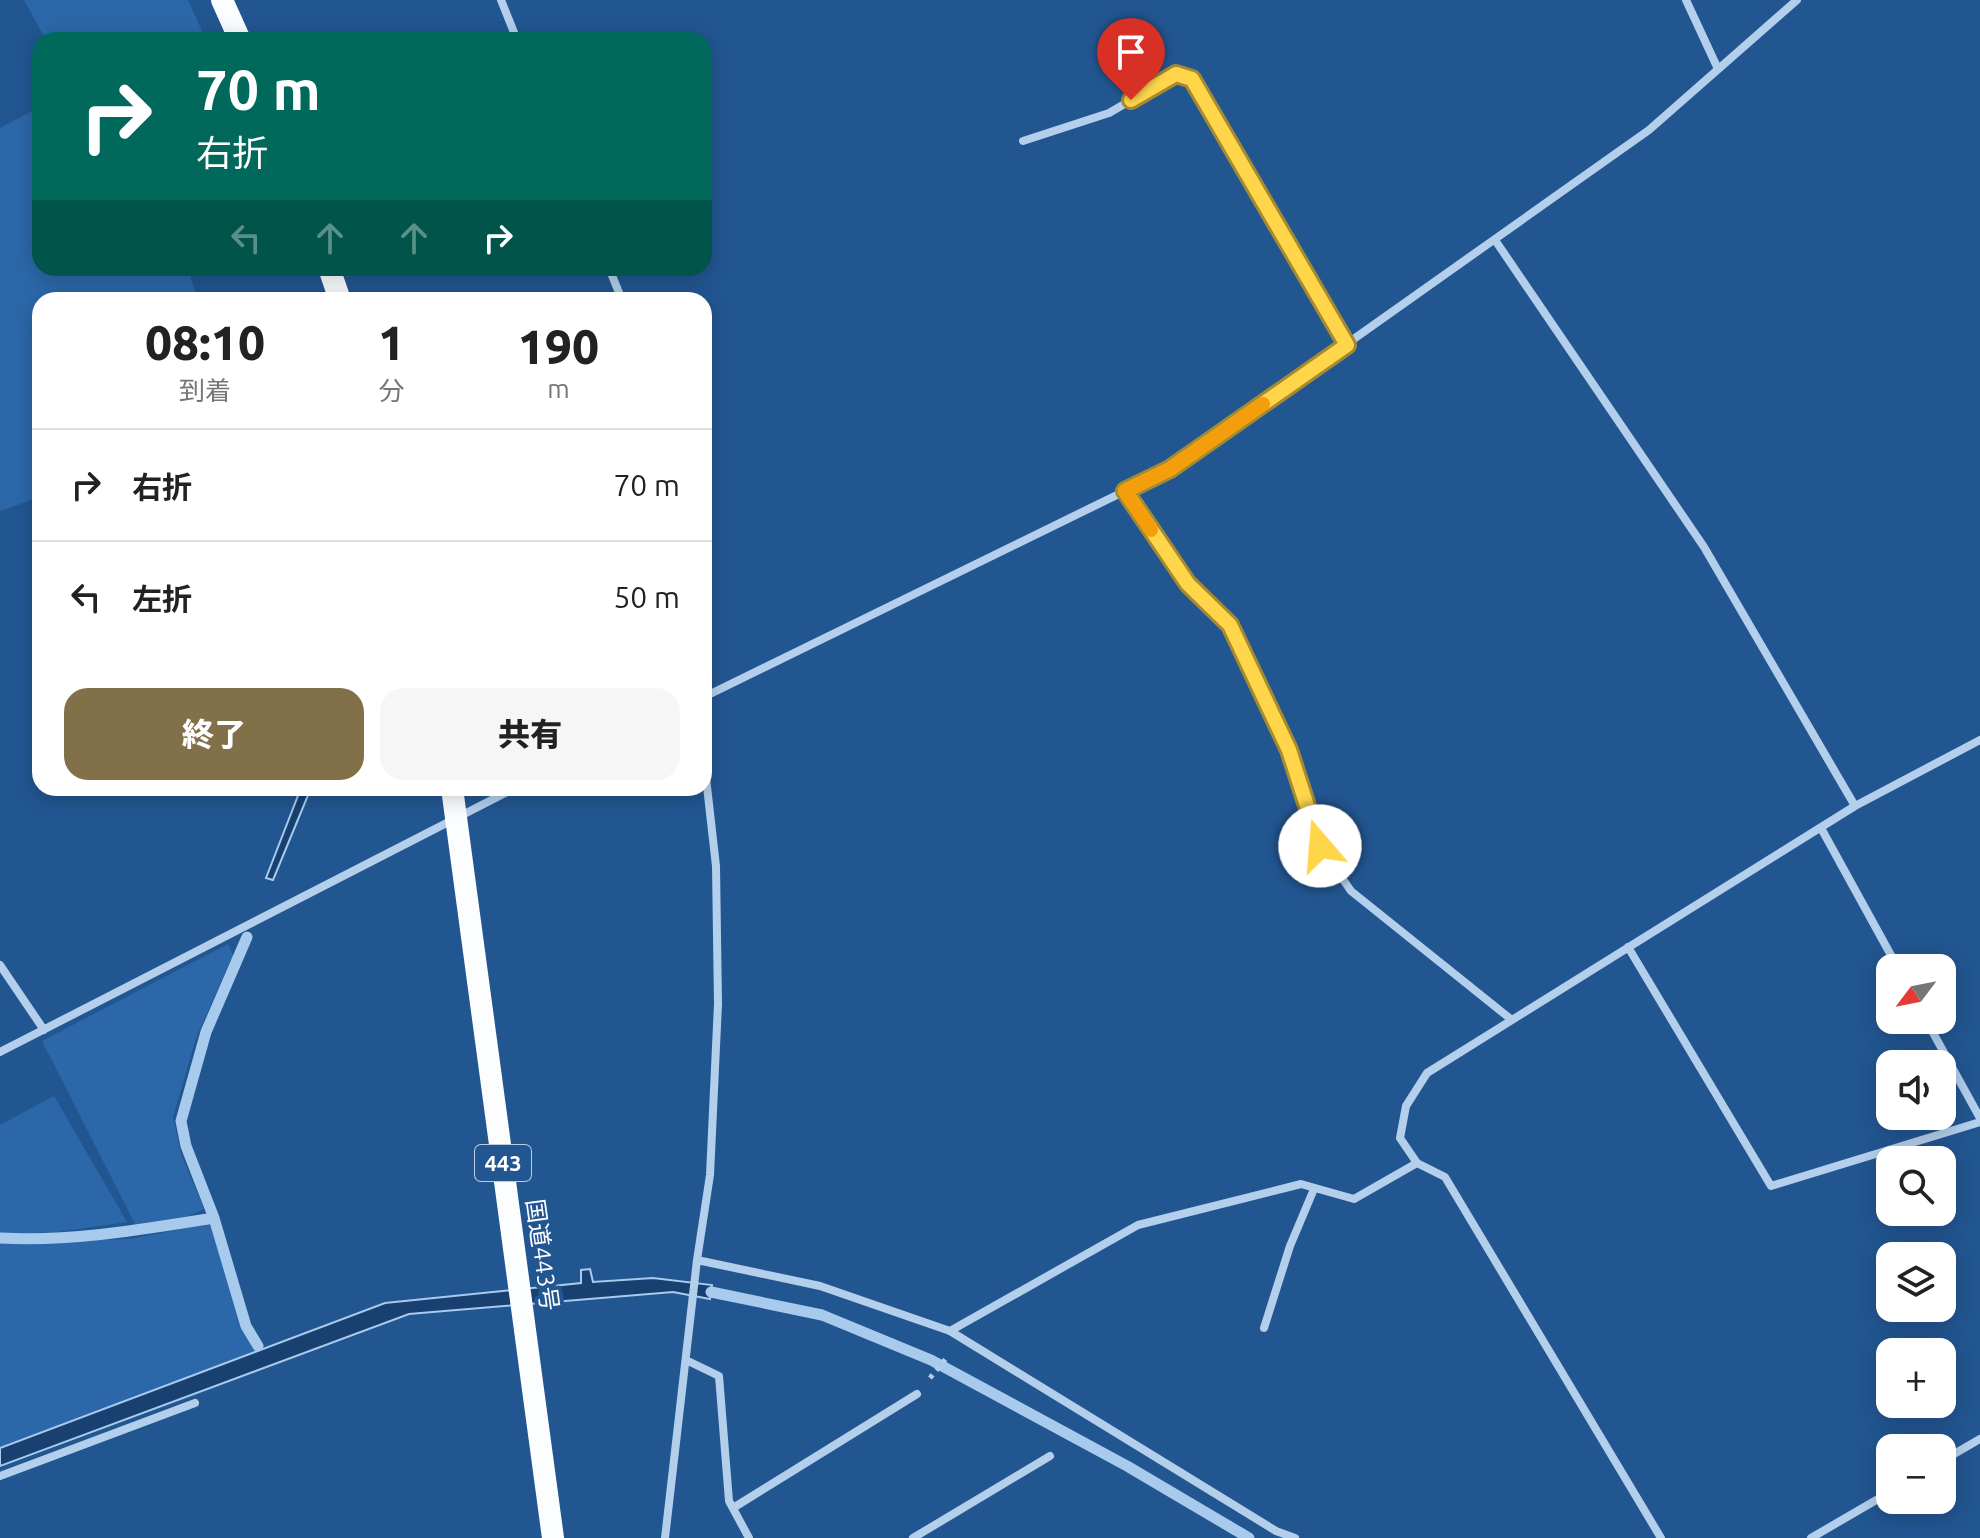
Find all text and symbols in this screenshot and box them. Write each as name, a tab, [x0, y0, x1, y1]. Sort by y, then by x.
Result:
pin	[1097, 18, 1165, 100]
icon: arrive	[1109, 30, 1153, 74]
text: 70 m	[196, 58, 321, 121]
icon: right	[64, 64, 168, 168]
text: 右折	[196, 132, 268, 173]
icon: left	[224, 216, 268, 260]
icon: ahead	[308, 216, 352, 260]
icon: ahead	[392, 216, 436, 260]
icon: right	[476, 216, 520, 260]
text: 08:10	[145, 315, 265, 369]
text: 1	[378, 315, 405, 369]
text: 190	[518, 319, 599, 373]
text: m	[547, 374, 570, 403]
text: 到着	[179, 376, 231, 405]
text: 分	[378, 376, 404, 405]
icon: right	[64, 463, 108, 507]
text: 70 m	[613, 468, 680, 502]
text: 右折	[132, 470, 192, 504]
icon: left	[64, 575, 108, 619]
text: 50 m	[613, 580, 680, 614]
text: 左折	[132, 582, 192, 616]
button: 終了	[64, 688, 364, 780]
button: 共有	[380, 688, 680, 780]
position arrow	[1278, 804, 1362, 888]
north arrow	[1876, 954, 1956, 1034]
map controls	[1876, 954, 1956, 1514]
button: sound	[1876, 1050, 1956, 1130]
road number: 443	[475, 1145, 531, 1181]
button: search	[1876, 1146, 1956, 1226]
street label: 国道443号	[521, 1197, 564, 1313]
button: layers	[1876, 1242, 1956, 1322]
button: +	[1876, 1338, 1956, 1418]
button: −	[1876, 1434, 1956, 1514]

